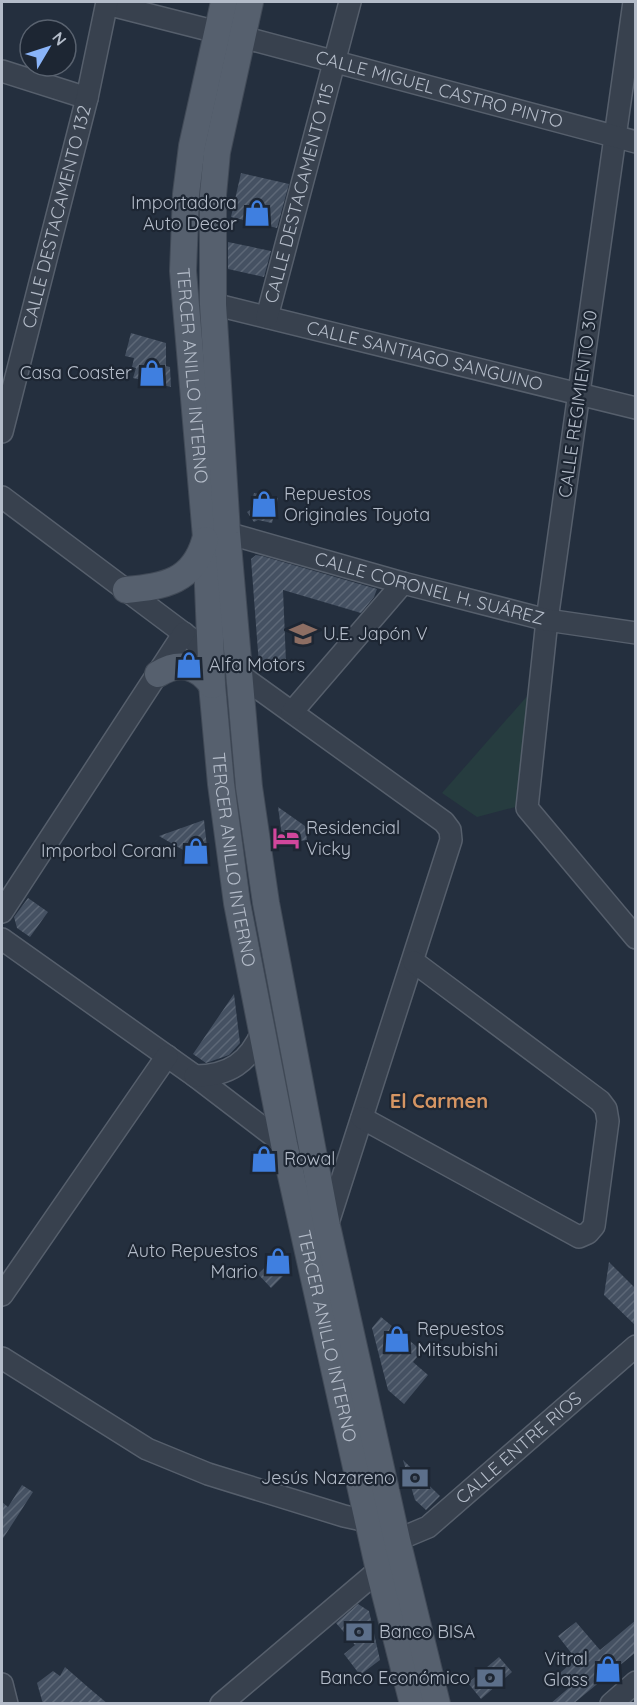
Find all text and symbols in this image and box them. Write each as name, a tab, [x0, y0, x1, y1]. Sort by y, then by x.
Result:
north arrow	[18, 18, 78, 78]
text: N	[48, 28, 71, 49]
street label: CALLE MIGUEL CASTRO PINTO	[313, 45, 565, 133]
street label: CALLE DESTACAMENTO 115	[259, 81, 339, 306]
street label: CALLE DESTACAMENTO 132	[17, 103, 96, 331]
place label: Importadora Auto Decor	[131, 191, 237, 235]
shop icon: Importadora Auto Decor	[242, 198, 272, 228]
street label: TERCER ANILLO INTERNO	[172, 267, 213, 485]
street label: CALLE REGIMIENTO 30	[553, 309, 602, 499]
street label: CALLE SANTIAGO SANGUINO	[304, 315, 545, 396]
shop icon: Casa Coaster	[137, 358, 167, 388]
place label: Casa Coaster	[20, 361, 132, 384]
place label: Repuestos Originales Toyota	[284, 482, 430, 526]
shop icon: Repuestos Originales Toyota	[249, 489, 279, 519]
street label: CALLE CORONEL H. SUÁREZ	[312, 547, 547, 630]
school or university icon: U.E. Japón V	[288, 619, 318, 649]
place label: U.E. Japón V	[323, 622, 428, 645]
shop icon: Alfa Motors	[174, 650, 204, 680]
place label: Alfa Motors	[209, 653, 305, 676]
street label: TERCER ANILLO INTERNO	[207, 751, 261, 969]
place label: Residencial Vicky	[306, 816, 400, 860]
hotel icon: Residencial Vicky	[271, 823, 301, 853]
shop icon: Imporbol Corani	[181, 836, 211, 866]
place label: Imporbol Corani	[41, 839, 176, 862]
district label: El Carmen	[390, 1088, 488, 1113]
shop icon: Rowal	[249, 1144, 279, 1174]
place label: Rowal	[284, 1147, 336, 1170]
street label: TERCER ANILLO INTERNO	[293, 1228, 362, 1444]
place label: Auto Repuestos Mario	[127, 1239, 258, 1283]
shop icon: Auto Repuestos Mario	[263, 1246, 293, 1276]
place label: Repuestos Mitsubishi	[417, 1317, 504, 1361]
shop icon: Repuestos Mitsubishi	[382, 1324, 412, 1354]
street label: CALLE ENTRE RIOS	[451, 1387, 586, 1509]
bank icon: Jesús Nazareno	[400, 1463, 430, 1493]
place label: Jesús Nazareno	[261, 1466, 395, 1489]
bank icon: Banco BISA	[344, 1617, 374, 1647]
place label: Banco BISA	[379, 1620, 475, 1643]
place label: Vitral Glass	[544, 1647, 588, 1691]
shop icon: Vitral Glass	[593, 1654, 623, 1684]
bank icon: Banco Económico	[475, 1663, 505, 1693]
place label: Banco Económico	[320, 1666, 470, 1689]

